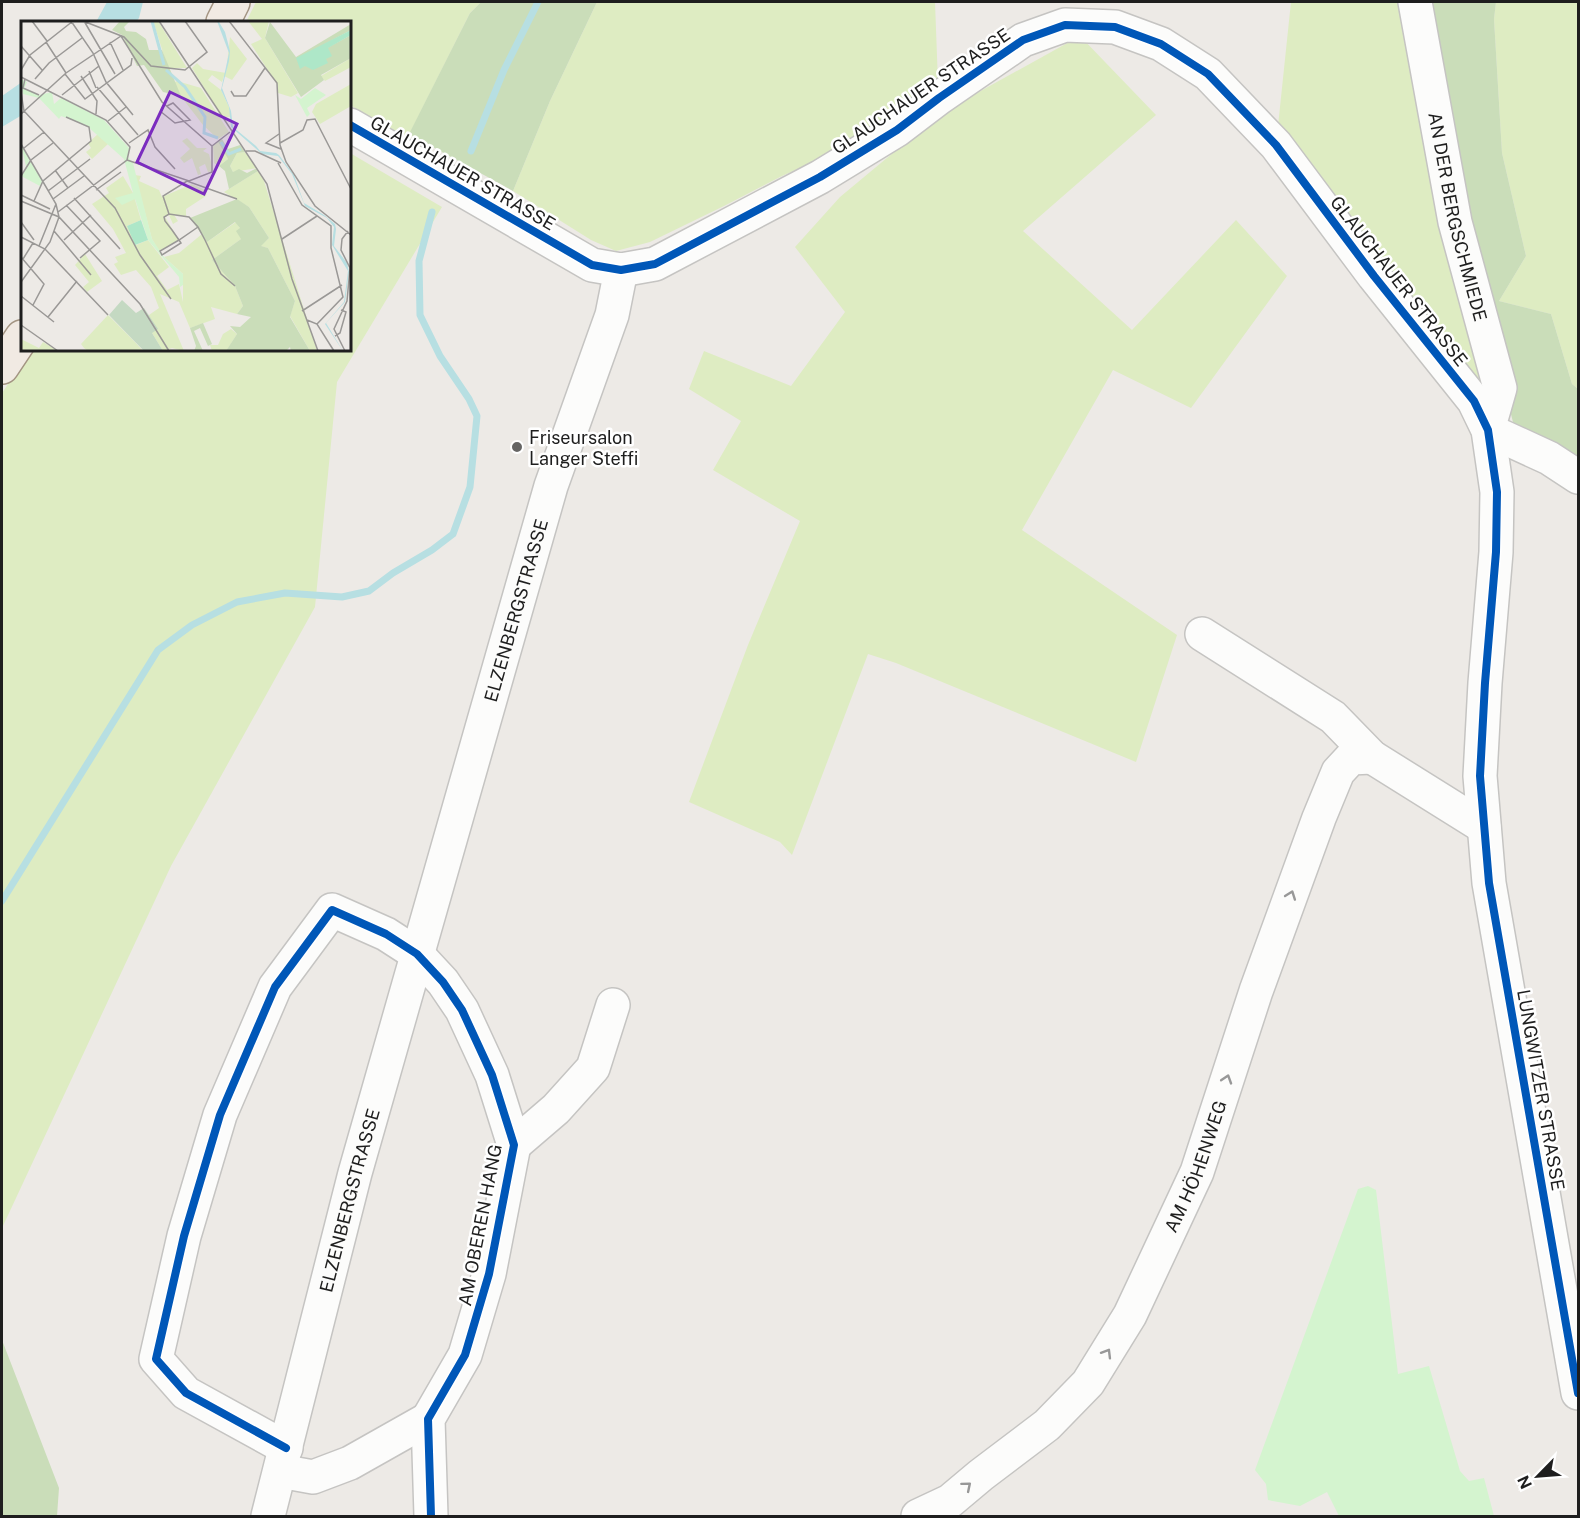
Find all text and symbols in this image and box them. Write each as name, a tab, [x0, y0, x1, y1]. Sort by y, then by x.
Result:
inset map	[21, 21, 351, 351]
street label: GLAUCHAUER STRASSE	[828, 24, 1014, 158]
street label: AN DER BERGSCHMIEDE	[1425, 110, 1492, 323]
street label: GLAUCHAUER STRASSE	[367, 111, 559, 235]
street label: GLAUCHAUER STRASSE	[1326, 192, 1472, 370]
place label: Friseursalon Langer Steffi	[529, 427, 638, 469]
marker: Friseursalon Langer Steffi	[510, 440, 524, 454]
street label: ELZENBERGSTRASSE	[479, 516, 552, 704]
one-way arrow	[1283, 890, 1296, 900]
street label: LUNGWITZER STRASSE	[1513, 988, 1569, 1192]
one-way arrow	[1220, 1074, 1232, 1085]
street label: AM HÖHENWEG	[1160, 1097, 1230, 1236]
street label: ELZENBERGSTRASSE	[315, 1106, 383, 1294]
street label: AM OBEREN HANG	[454, 1142, 506, 1308]
one-way arrow	[1100, 1349, 1111, 1359]
north arrow	[1508, 1446, 1568, 1506]
text: N	[1514, 1472, 1536, 1492]
one-way arrow	[960, 1482, 971, 1493]

